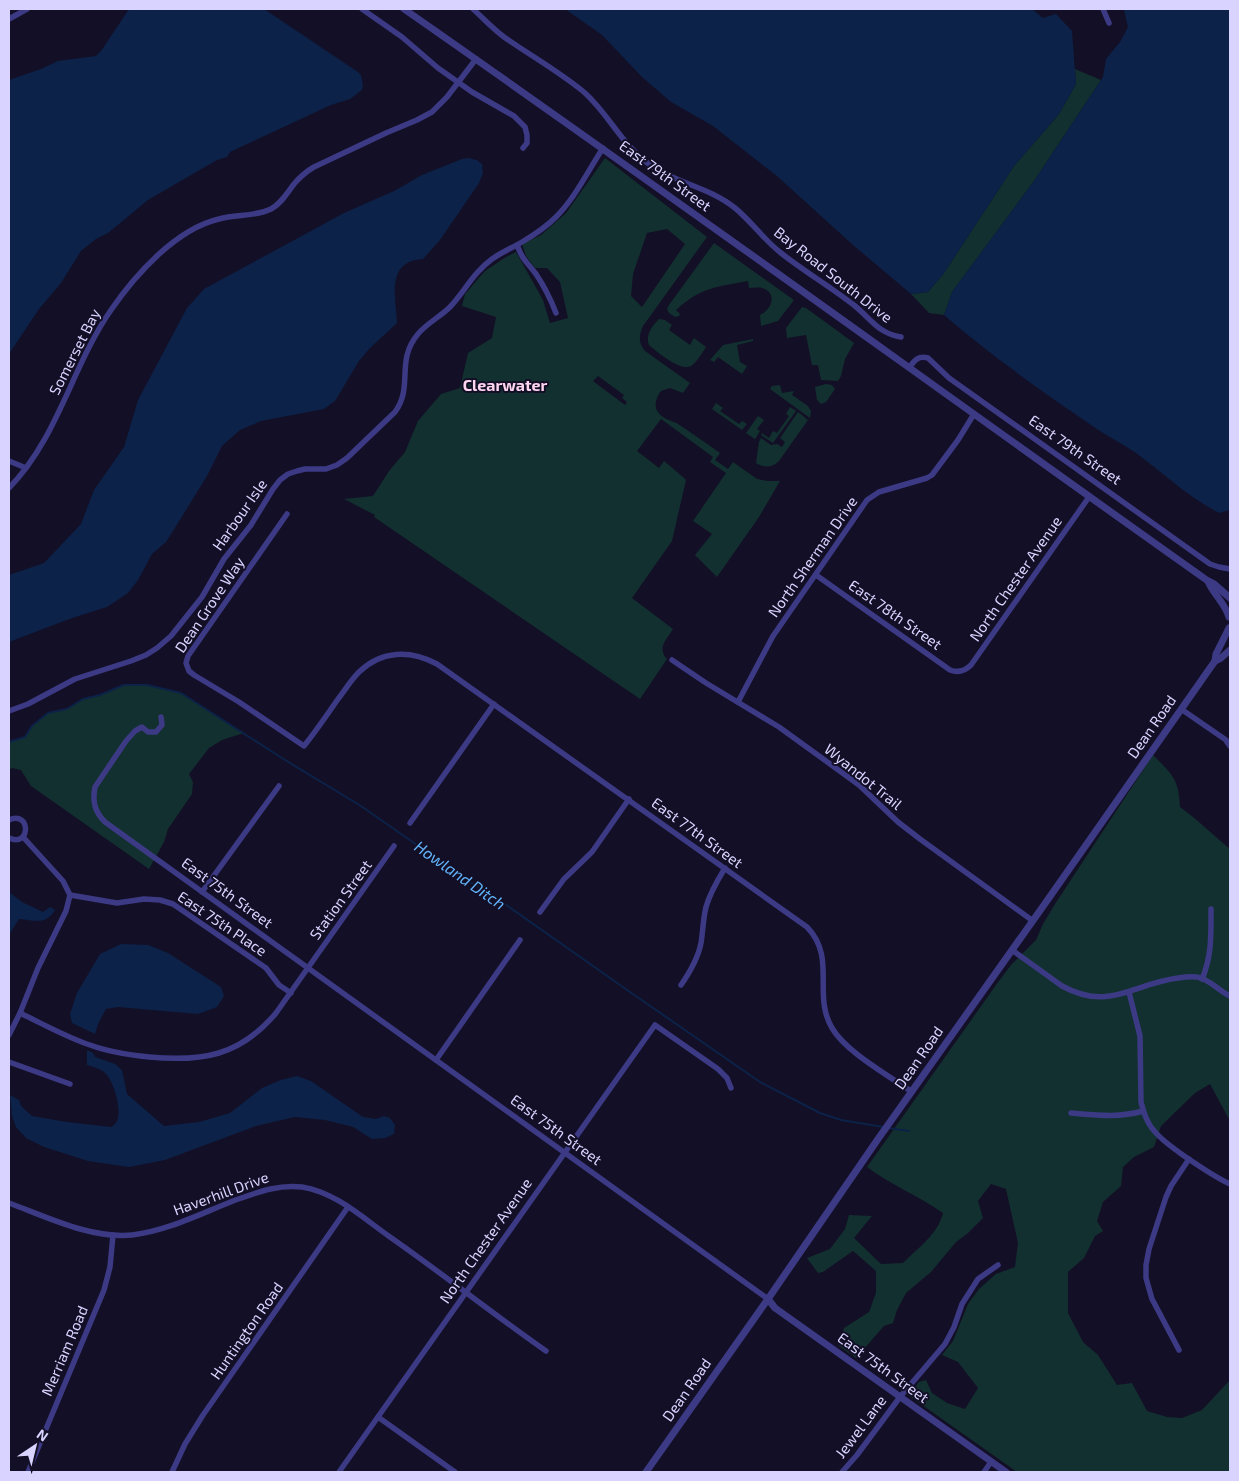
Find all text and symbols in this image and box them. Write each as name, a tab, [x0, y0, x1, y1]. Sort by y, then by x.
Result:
street label: East 79th Street	[616, 136, 715, 215]
street label: Bay Road South Drive	[771, 222, 896, 326]
street label: Somerset Bay	[45, 305, 104, 398]
district label: Clearwater	[463, 375, 548, 394]
street label: East 79th Street	[1026, 411, 1126, 488]
street label: Harbour Isle	[208, 475, 270, 554]
street label: North Sherman Drive	[764, 493, 861, 620]
street label: North Chester Avenue	[965, 512, 1065, 644]
street label: Dean Grove Way	[171, 553, 248, 656]
street label: East 78th Street	[846, 575, 946, 653]
street label: Dean Road	[1123, 691, 1179, 761]
street label: Wyandot Trail	[821, 739, 906, 813]
street label: East 77th Street	[649, 793, 747, 871]
water label: Howland Ditch	[411, 836, 509, 913]
street label: East 75th Street	[178, 853, 277, 932]
street label: Station Street	[305, 856, 375, 943]
street label: East 75th Place	[175, 887, 271, 960]
street label: Dean Road	[890, 1022, 946, 1092]
street label: East 75th Street	[507, 1090, 606, 1169]
street label: Haverhill Drive	[171, 1167, 271, 1219]
street label: North Chester Avenue	[435, 1174, 535, 1306]
street label: Huntington Road	[206, 1278, 286, 1383]
street label: Merriam Road	[37, 1303, 91, 1398]
street label: East 75th Street	[834, 1328, 933, 1407]
street label: Dean Road	[658, 1354, 714, 1424]
street label: Jewel Lane	[831, 1392, 890, 1461]
north arrow	[10, 1421, 60, 1471]
text: N	[34, 1425, 52, 1445]

